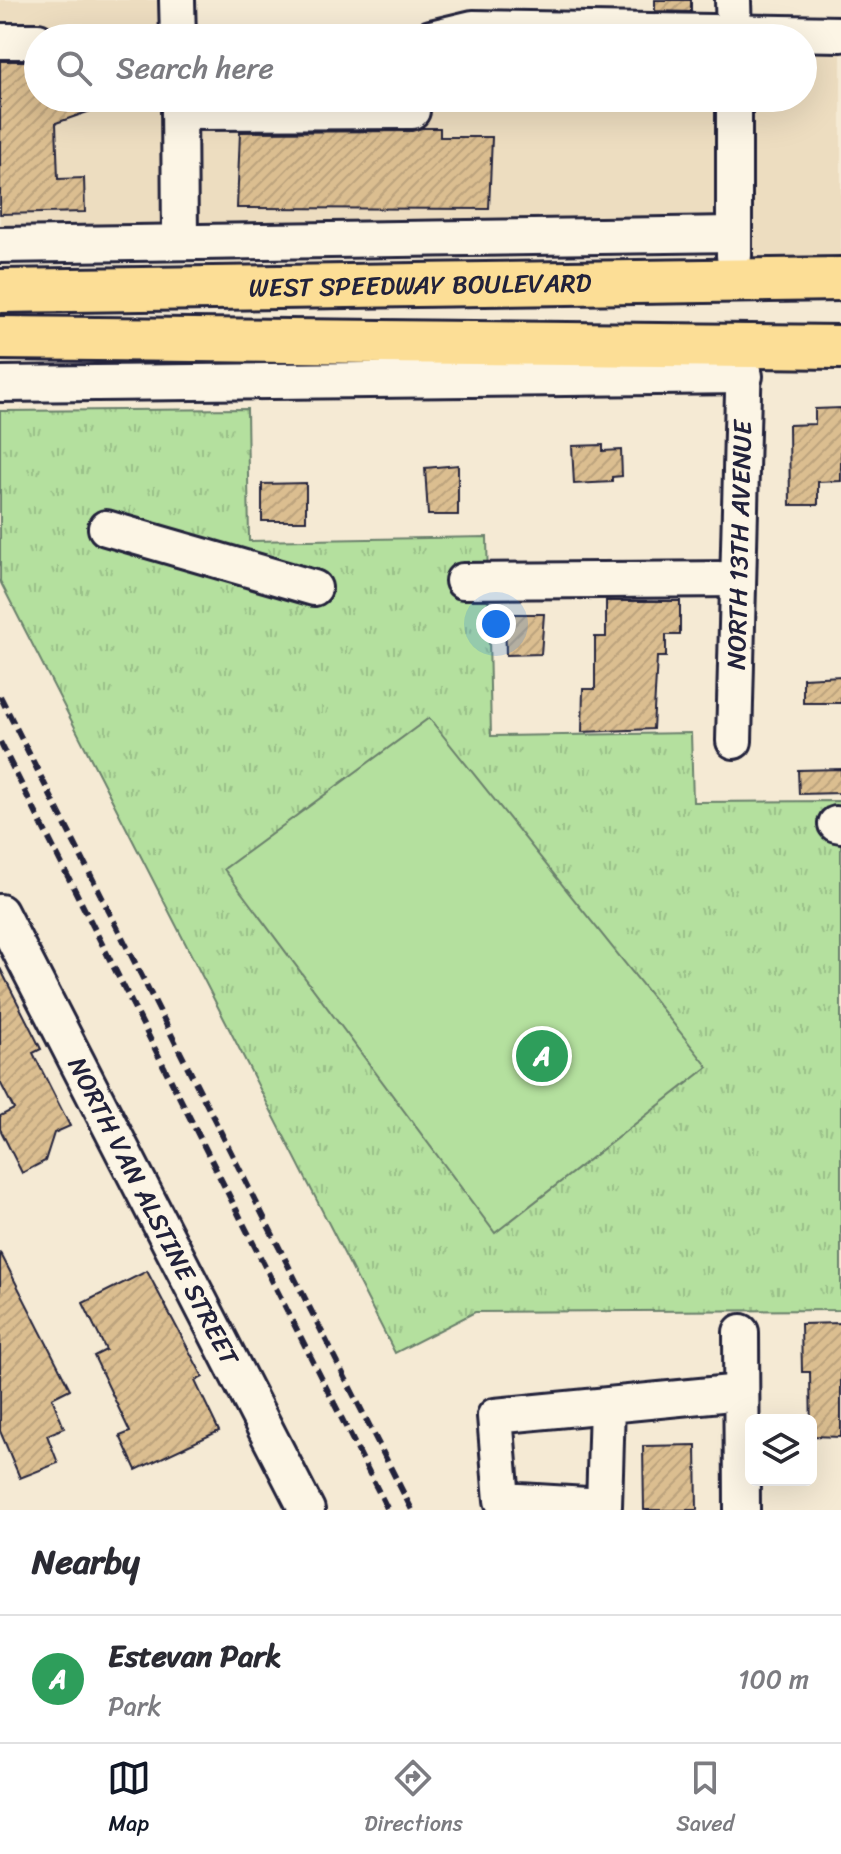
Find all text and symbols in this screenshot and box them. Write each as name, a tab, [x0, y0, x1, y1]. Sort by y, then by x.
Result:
search box	[24, 24, 817, 112]
text: Search here	[116, 41, 274, 95]
icon: search	[52, 46, 96, 90]
street label: WEST SPEEDWAY BOULEVARD	[248, 260, 592, 310]
street label: NORTH 13TH AVENUE	[713, 418, 765, 670]
your location	[476, 604, 516, 644]
pin: A	[516, 1026, 568, 1086]
street label: NORTH VAN ALSTINE STREET	[55, 1048, 253, 1375]
map controls	[745, 1414, 817, 1486]
button: layers	[745, 1414, 817, 1486]
text: Nearby	[32, 1532, 140, 1592]
text: Estevan Park	[108, 1629, 281, 1683]
text: A	[49, 1656, 67, 1702]
text: 100 m	[738, 1656, 809, 1702]
text: Park	[108, 1683, 161, 1729]
tab: Map	[107, 1756, 151, 1843]
tab: Directions	[364, 1756, 463, 1843]
tab: Saved	[676, 1756, 734, 1843]

